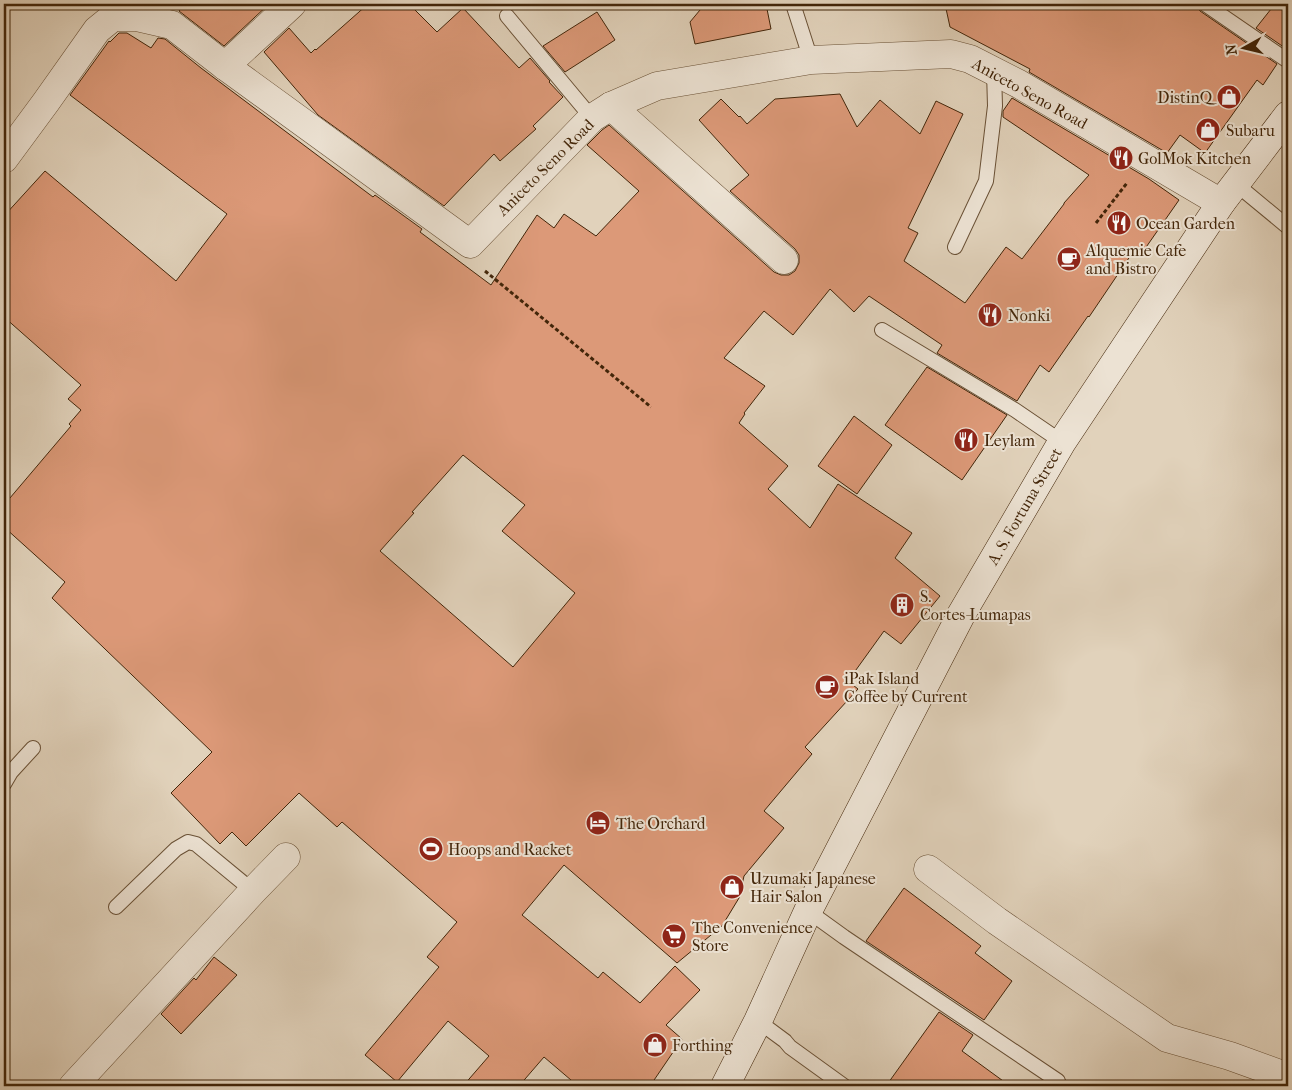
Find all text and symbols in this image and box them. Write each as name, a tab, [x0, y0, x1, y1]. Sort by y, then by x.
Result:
north arrow	[1220, 22, 1270, 72]
text: N	[1222, 43, 1241, 56]
street label: Aniceto Seno Road	[968, 53, 1091, 133]
shop icon: DistinQ	[1216, 84, 1242, 110]
place label: DistinQ	[1157, 88, 1218, 107]
street label: Aniceto Seno Road	[492, 115, 598, 220]
shop icon: Subaru	[1195, 117, 1221, 143]
place label: Subaru	[1226, 121, 1275, 140]
restaurant icon: GolMok Kitchen	[1108, 145, 1134, 171]
place label: GolMok Kitchen	[1138, 149, 1252, 168]
restaurant icon: Ocean Garden	[1106, 210, 1132, 236]
place label: Ocean Garden	[1136, 214, 1236, 233]
place label: Alquemie Cafe and Bistro	[1085, 241, 1186, 278]
cafe icon: Alquemie Cafe and Bistro	[1056, 246, 1082, 272]
restaurant icon: Nonki	[977, 302, 1003, 328]
place label: Nonki	[1008, 306, 1050, 325]
restaurant icon: Leylam	[953, 427, 979, 453]
place label: Leylam	[984, 431, 1036, 450]
street label: A. S. Fortuna Street	[983, 444, 1066, 569]
place label: S. Cortes-Lumapas	[920, 587, 1031, 624]
building icon: S. Cortes-Lumapas	[889, 592, 915, 618]
place label: iPak Island Coffee by Current	[844, 669, 968, 706]
cafe icon: iPak Island Coffee by Current	[814, 674, 840, 700]
hotel icon: The Orchard	[585, 810, 611, 836]
place label: The Orchard	[616, 814, 706, 833]
sports icon: Hoops and Racket	[418, 836, 444, 862]
place label: Hoops and Racket	[448, 840, 572, 859]
place label: Uzumaki Japanese Hair Salon	[750, 869, 876, 906]
shop icon: Uzumaki Japanese Hair Salon	[719, 874, 745, 900]
place label: The Convenience Store	[692, 918, 813, 955]
supermarket icon: The Convenience Store	[661, 923, 687, 949]
shop icon: Forthing	[642, 1032, 668, 1058]
place label: Forthing	[672, 1036, 733, 1055]

